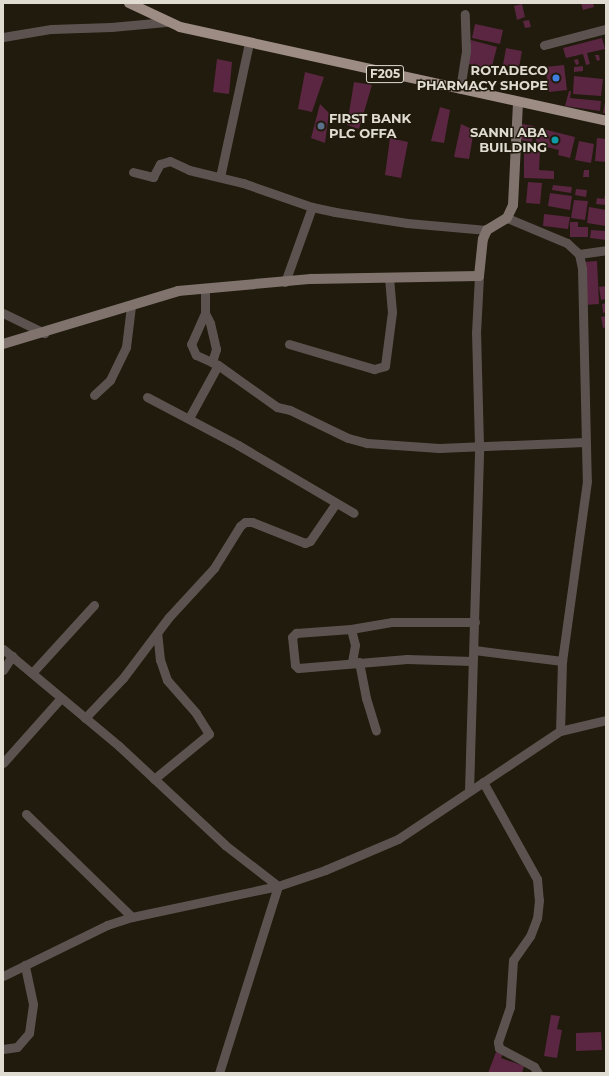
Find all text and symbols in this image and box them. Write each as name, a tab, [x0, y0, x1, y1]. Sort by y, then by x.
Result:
place label: ROTADECO PHARMACY SHOPE	[417, 63, 548, 94]
road number: F205	[365, 64, 405, 84]
marker: ROTADECO PHARMACY SHOPE	[551, 73, 561, 83]
place label: FIRST BANK PLC OFFA	[329, 111, 411, 142]
marker: FIRST BANK PLC OFFA	[316, 121, 326, 131]
place label: SANNI ABA BUILDING	[470, 125, 547, 156]
marker: SANNI ABA BUILDING	[550, 135, 560, 145]

